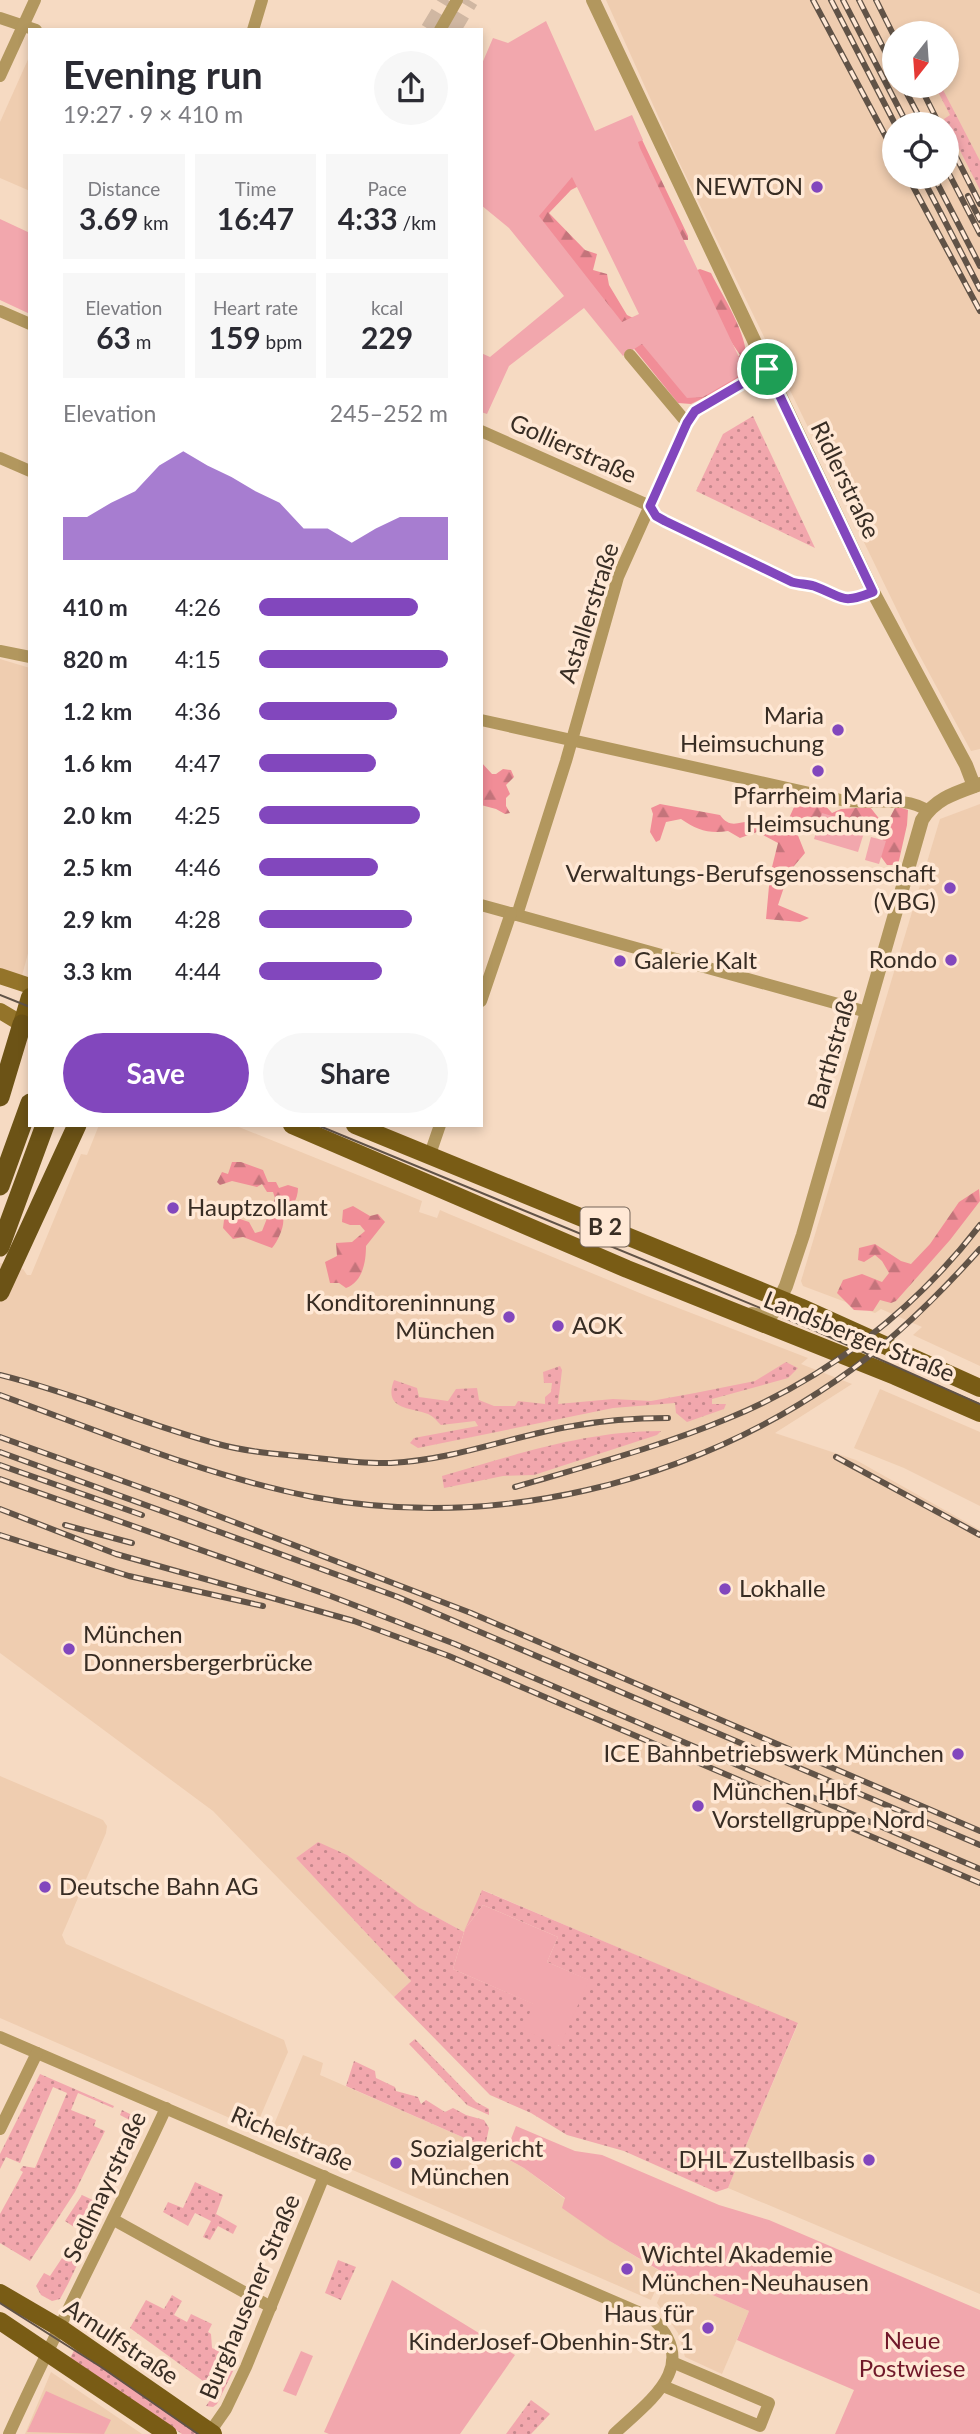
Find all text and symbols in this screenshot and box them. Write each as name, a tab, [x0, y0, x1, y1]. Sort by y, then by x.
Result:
north arrow	[882, 21, 959, 98]
map controls	[882, 21, 959, 189]
text: Evening run	[63, 51, 263, 97]
button: share	[374, 51, 448, 125]
text: 19:27 · 9 × 410 m	[63, 100, 243, 128]
button: locate	[882, 112, 959, 189]
place label: NEWTON	[695, 171, 803, 200]
text: Distance	[87, 177, 160, 200]
text: Time	[235, 177, 276, 200]
text: Pace	[367, 177, 407, 200]
marker: NEWTON	[809, 179, 825, 195]
text: 3.69	[79, 200, 138, 236]
text: 16:47	[217, 200, 294, 236]
text: 4:33	[338, 200, 398, 236]
text: km	[138, 211, 169, 234]
text: /km	[398, 211, 436, 234]
text: Elevation	[85, 296, 162, 319]
text: Heart rate	[213, 296, 298, 319]
text: kcal	[371, 296, 403, 319]
text: 63	[96, 319, 131, 355]
text: 159	[209, 319, 261, 355]
text: 229	[361, 319, 413, 355]
text: m	[131, 330, 151, 353]
text: bpm	[261, 330, 302, 353]
pin	[737, 339, 797, 399]
icon: arrive	[748, 350, 786, 388]
text: Elevation	[63, 399, 156, 427]
text: 245–252 m	[330, 399, 448, 427]
street label: Gollierstraße	[506, 407, 641, 488]
street label: Ridlerstraße	[805, 416, 887, 543]
street label: Astallerstraße	[551, 539, 624, 686]
text: 410 m	[63, 593, 128, 621]
text: 4:26	[175, 593, 221, 621]
text: 820 m	[63, 645, 128, 673]
text: 4:15	[175, 645, 221, 673]
text: 1.2 km	[63, 697, 132, 725]
text: 4:36	[175, 697, 221, 725]
place label: Maria Heimsuchung	[680, 700, 824, 757]
marker: Maria Heimsuchung	[830, 722, 846, 738]
text: 1.6 km	[63, 749, 132, 777]
text: 4:47	[175, 749, 221, 777]
marker: Pfarrheim Maria Heimsuchung	[810, 763, 826, 779]
place label: Pfarrheim Maria Heimsuchung	[733, 780, 903, 837]
text: 2.0 km	[63, 801, 132, 829]
text: 4:25	[175, 801, 221, 829]
text: 2.5 km	[63, 853, 132, 881]
text: 4:46	[175, 853, 221, 881]
place label: Verwaltungs-Berufsgenossenschaft (VBG)	[566, 858, 937, 915]
marker: Verwaltungs-Berufsgenossenschaft (VBG)	[942, 880, 958, 896]
text: 2.9 km	[63, 905, 132, 933]
text: 4:28	[175, 905, 221, 933]
place label: Rondo	[869, 944, 937, 973]
place label: Galerie Kalt	[634, 945, 757, 974]
marker: Rondo	[943, 952, 959, 968]
marker: Galerie Kalt	[612, 953, 628, 969]
text: 3.3 km	[63, 957, 132, 985]
text: 4:44	[175, 957, 221, 985]
street label: Barthstraße	[801, 985, 863, 1112]
button: Save	[63, 1033, 249, 1113]
button: Share	[263, 1033, 448, 1113]
place label: Hauptzollamt	[187, 1192, 328, 1221]
marker: Hauptzollamt	[165, 1200, 181, 1216]
road number: B 2	[580, 1208, 630, 1246]
street label: Landsberger Straße	[760, 1284, 959, 1387]
place label: Konditoreninnung München	[306, 1287, 495, 1344]
marker: Konditoreninnung München	[501, 1309, 517, 1325]
place label: AOK	[572, 1310, 623, 1339]
marker: AOK	[550, 1318, 566, 1334]
place label: Lokhalle	[739, 1573, 826, 1602]
marker: Lokhalle	[717, 1581, 733, 1597]
place label: München Donnersbergerbrücke	[83, 1619, 313, 1676]
marker: München Donnersbergerbrücke	[61, 1641, 77, 1657]
place label: ICE Bahnbetriebswerk München	[603, 1738, 944, 1767]
marker: ICE Bahnbetriebswerk München	[950, 1746, 966, 1762]
place label: München Hbf Vorstellgruppe Nord	[712, 1776, 925, 1833]
marker: München Hbf Vorstellgruppe Nord	[690, 1798, 706, 1814]
place label: Deutsche Bahn AG	[59, 1871, 259, 1900]
marker: Deutsche Bahn AG	[37, 1879, 53, 1895]
street label: Richelstraße	[227, 2099, 358, 2176]
street label: Sedlmayrstraße	[56, 2106, 151, 2266]
place label: Sozialgericht München	[410, 2133, 544, 2190]
place label: DHL Zustellbasis	[679, 2144, 855, 2173]
marker: DHL Zustellbasis	[861, 2152, 877, 2168]
marker: Sozialgericht München	[388, 2155, 404, 2171]
street label: Burghausener Straße	[192, 2190, 305, 2403]
place label: Wichtel Akademie München-Neuhausen	[641, 2239, 869, 2296]
marker: Wichtel Akademie München-Neuhausen	[619, 2261, 635, 2277]
street label: Arnulfstraße	[59, 2292, 185, 2390]
place label: Haus für KinderJosef-Obenhin-Str. 1	[408, 2298, 694, 2355]
marker: Haus für KinderJosef-Obenhin-Str. 1	[700, 2320, 716, 2336]
park label: Neue Postwiese	[859, 2325, 965, 2382]

